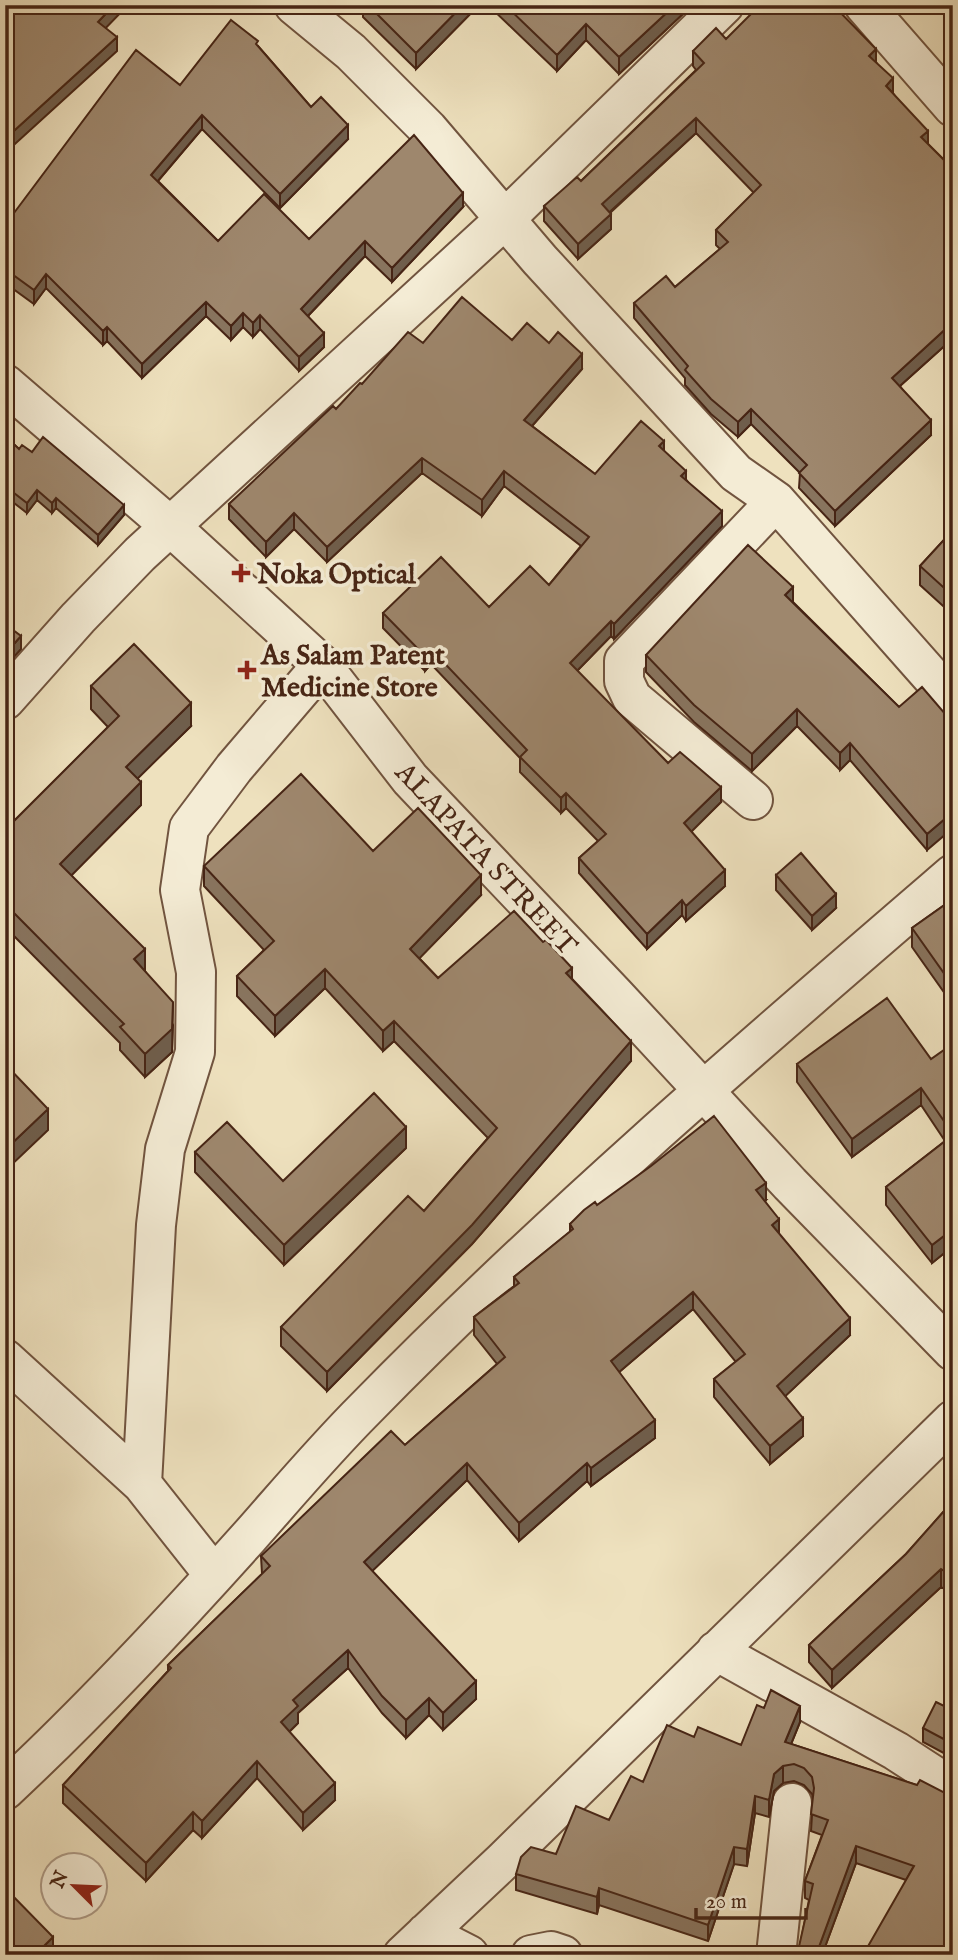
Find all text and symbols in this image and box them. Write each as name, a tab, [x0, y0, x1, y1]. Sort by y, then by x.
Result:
place label: Noka Optical	[256, 558, 417, 593]
marker: Noka Optical	[231, 563, 251, 583]
place label: As Salam Patent Medicine Store	[260, 639, 445, 706]
marker: As Salam Patent Medicine Store	[239, 662, 255, 678]
street label: ALAPATA STREET	[386, 755, 584, 964]
north arrow	[38, 1852, 108, 1922]
text: N	[46, 1867, 75, 1893]
scale bar	[696, 1876, 806, 1920]
text: 20 m	[706, 1889, 747, 1916]

